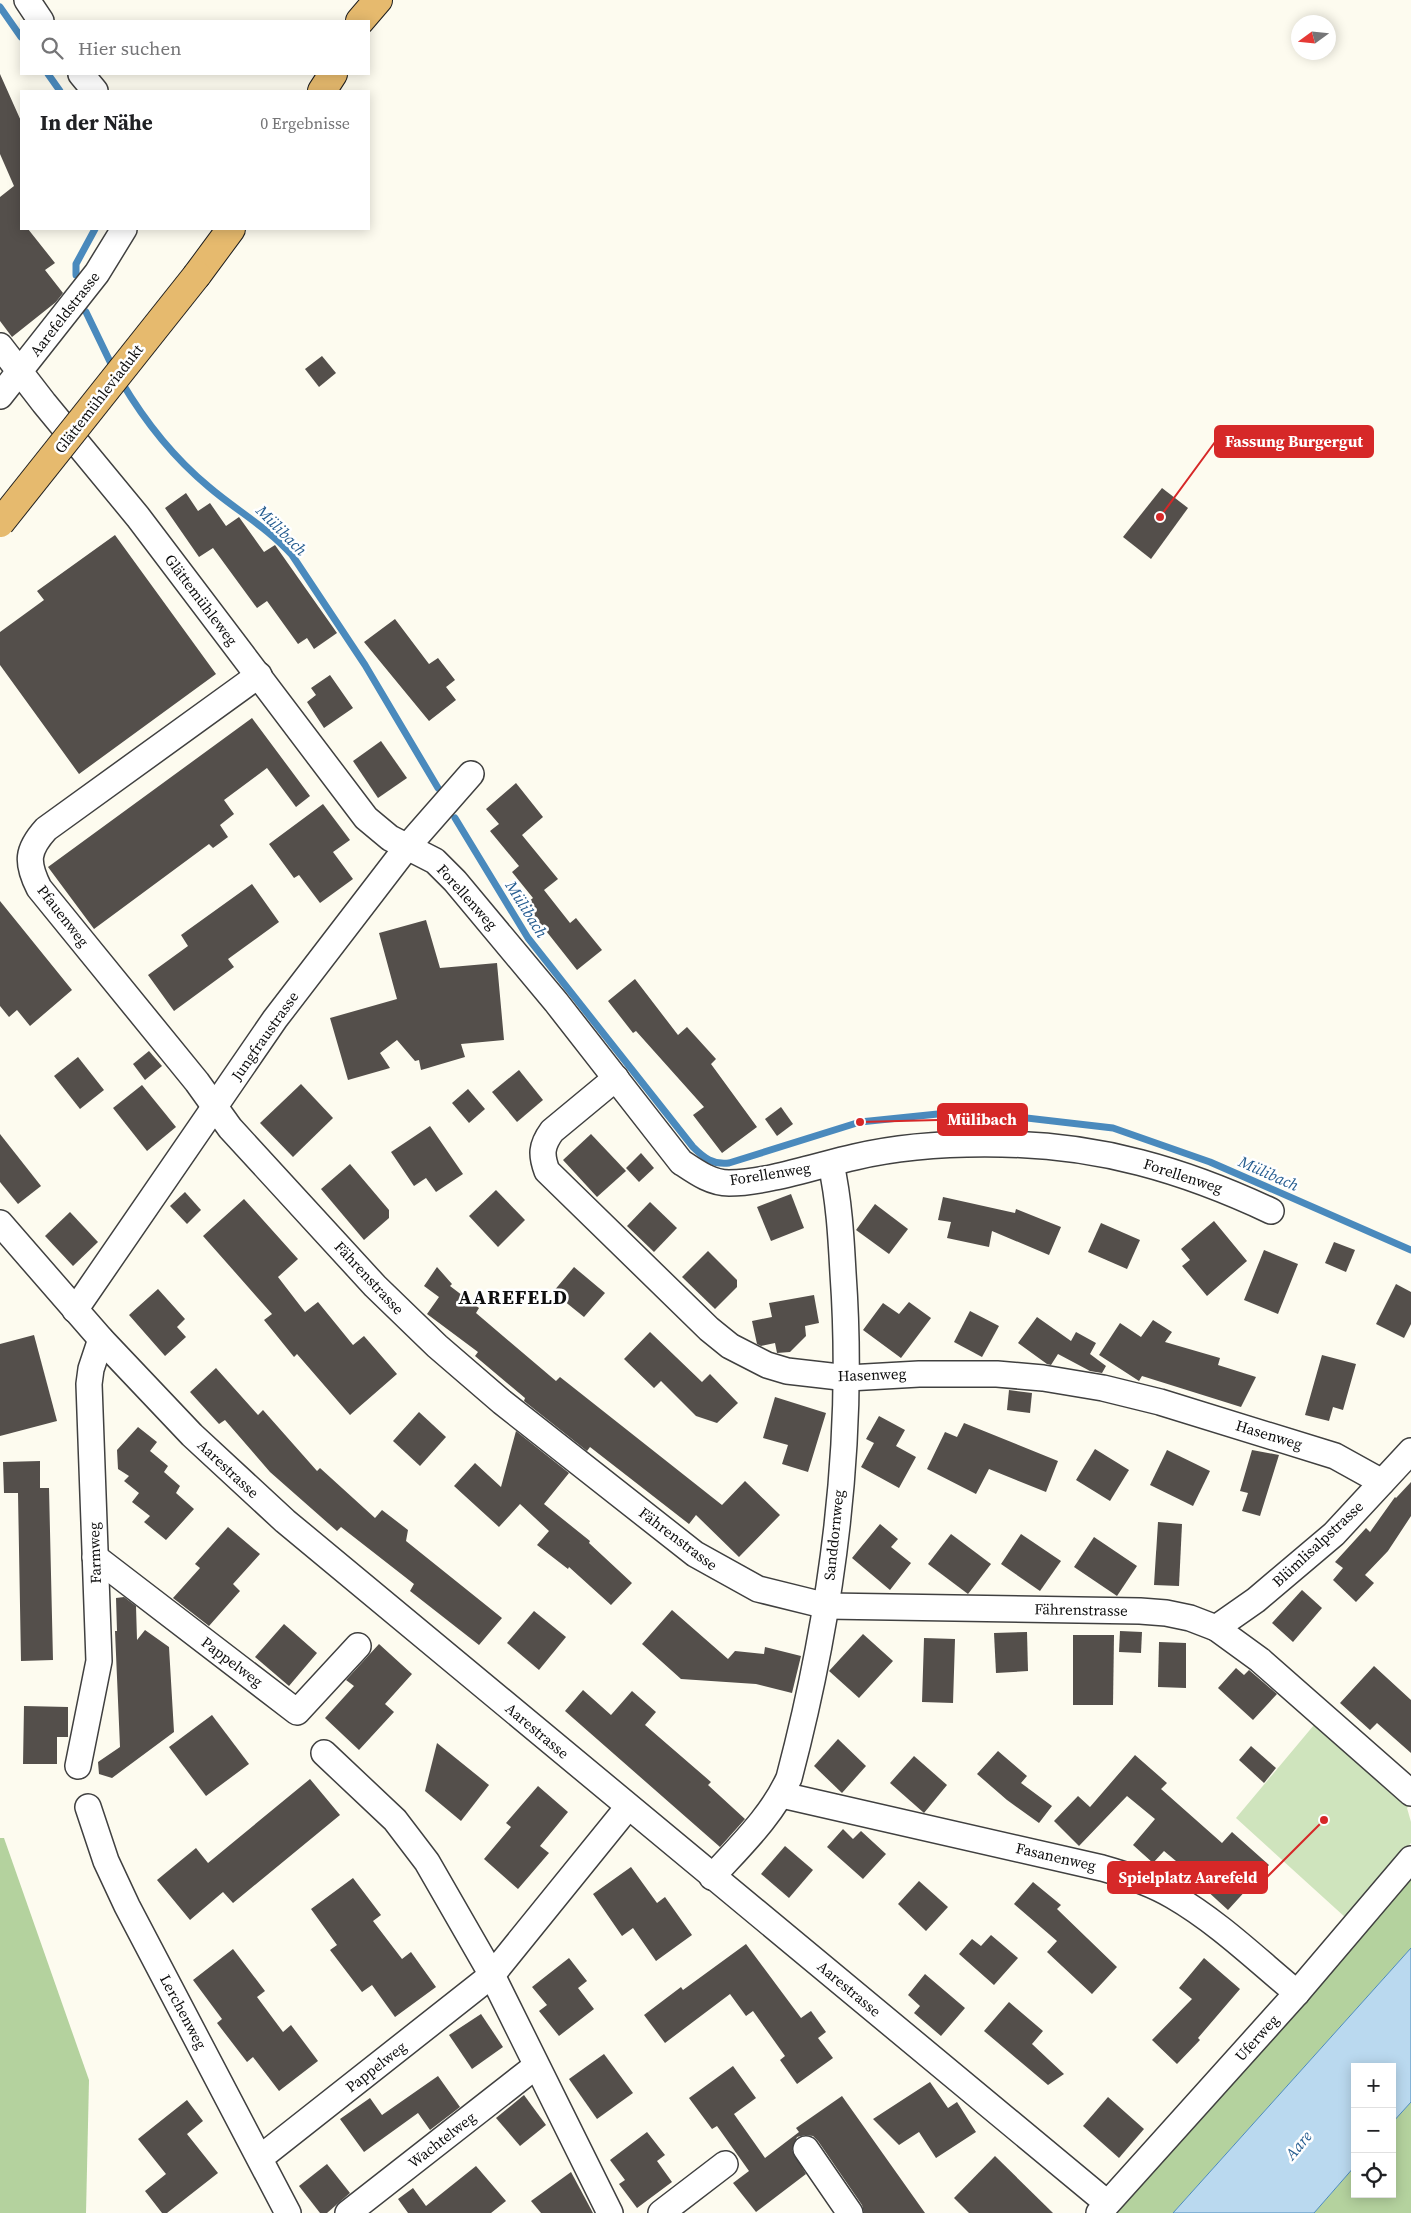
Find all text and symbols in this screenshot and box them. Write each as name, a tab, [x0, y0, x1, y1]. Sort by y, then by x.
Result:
north arrow	[1291, 15, 1336, 60]
search box	[20, 20, 370, 75]
icon: search	[38, 34, 66, 62]
text: Hier suchen	[78, 35, 182, 61]
text: In der Nähe	[40, 108, 153, 137]
text: 0 Ergebnisse	[260, 112, 350, 134]
street label: Aarefeldstrasse	[25, 267, 105, 361]
street label: Glättemühleviadukt	[49, 340, 148, 457]
callout: Fassung Burgergut	[1215, 426, 1373, 457]
text: Fassung Burgergut	[1225, 430, 1363, 452]
water label: Mülibach	[251, 499, 312, 560]
street label: Glättemühleweg	[160, 550, 243, 650]
street label: Forellenweg	[432, 859, 503, 934]
water label: Mülibach	[500, 875, 553, 942]
street label: Pfauenweg	[33, 880, 94, 951]
street label: Jungfraustrasse	[225, 987, 303, 1085]
callout: Mülibach	[938, 1104, 1027, 1135]
text: Mülibach	[947, 1108, 1017, 1130]
water label: Mülibach	[1235, 1150, 1303, 1196]
street label: Forellenweg	[1141, 1153, 1226, 1198]
street label: Forellenweg	[728, 1157, 812, 1190]
street label: Fährenstrasse	[330, 1236, 409, 1319]
district label: AAREFELD	[458, 1283, 568, 1311]
street label: Hasenweg	[837, 1363, 907, 1386]
street label: Hasenweg	[1233, 1414, 1305, 1455]
street label: Aarestrasse	[193, 1435, 264, 1503]
street label: Sanddornweg	[818, 1488, 849, 1581]
street label: Blümlisalpstrasse	[1267, 1496, 1368, 1591]
street label: Fährenstrasse	[635, 1502, 722, 1575]
street label: Farmweg	[83, 1522, 106, 1584]
street label: Fährenstrasse	[1034, 1598, 1128, 1621]
street label: Pappelweg	[197, 1632, 268, 1692]
street label: Aarestrasse	[501, 1698, 574, 1764]
street label: Fasanenweg	[1014, 1837, 1099, 1876]
callout: Spielplatz Aarefeld	[1108, 1862, 1267, 1893]
text: Spielplatz Aarefeld	[1118, 1866, 1258, 1888]
street label: Aarestrasse	[813, 1956, 886, 2022]
street label: Lerchenweg	[155, 1971, 212, 2053]
street label: Uferweg	[1230, 2010, 1283, 2066]
street label: Pappelweg	[341, 2036, 411, 2097]
map controls	[1351, 2063, 1396, 2198]
button: +	[1351, 2063, 1396, 2108]
street label: Wachtelweg	[404, 2106, 480, 2173]
button: −	[1351, 2108, 1396, 2153]
water label: Aare	[1279, 2125, 1317, 2165]
button: locate	[1351, 2153, 1396, 2198]

